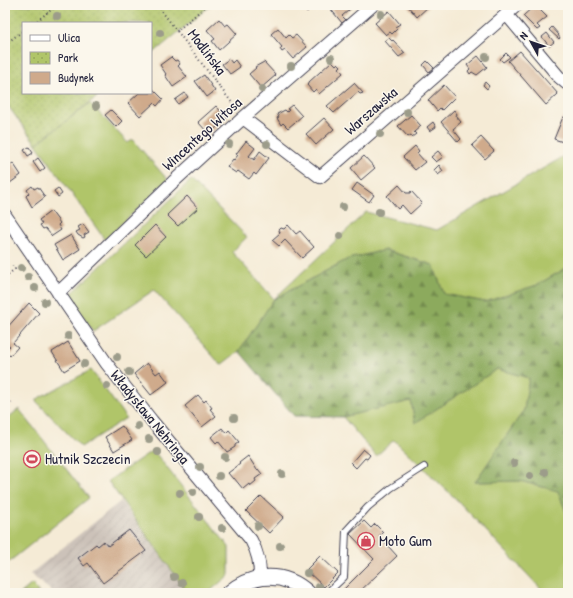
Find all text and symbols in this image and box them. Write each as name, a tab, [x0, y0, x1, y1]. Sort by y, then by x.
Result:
legend	[22, 22, 152, 94]
north arrow	[511, 22, 551, 62]
street label: Modlińska	[183, 24, 232, 79]
text: Ulica	[58, 29, 80, 46]
text: N	[516, 29, 531, 42]
text: Park	[58, 49, 78, 66]
text: Budynek	[58, 69, 94, 86]
street label: Warszawska	[340, 82, 402, 139]
street label: Wincentego Witosa	[157, 92, 246, 175]
street label: Władysława Nehringa	[106, 365, 195, 468]
place label: Hutnik Szczecin	[45, 448, 131, 469]
sports icon: Hutnik Szczecin	[22, 449, 42, 469]
place label: Moto Gum	[379, 530, 432, 551]
shop icon: Moto Gum	[356, 531, 376, 551]

